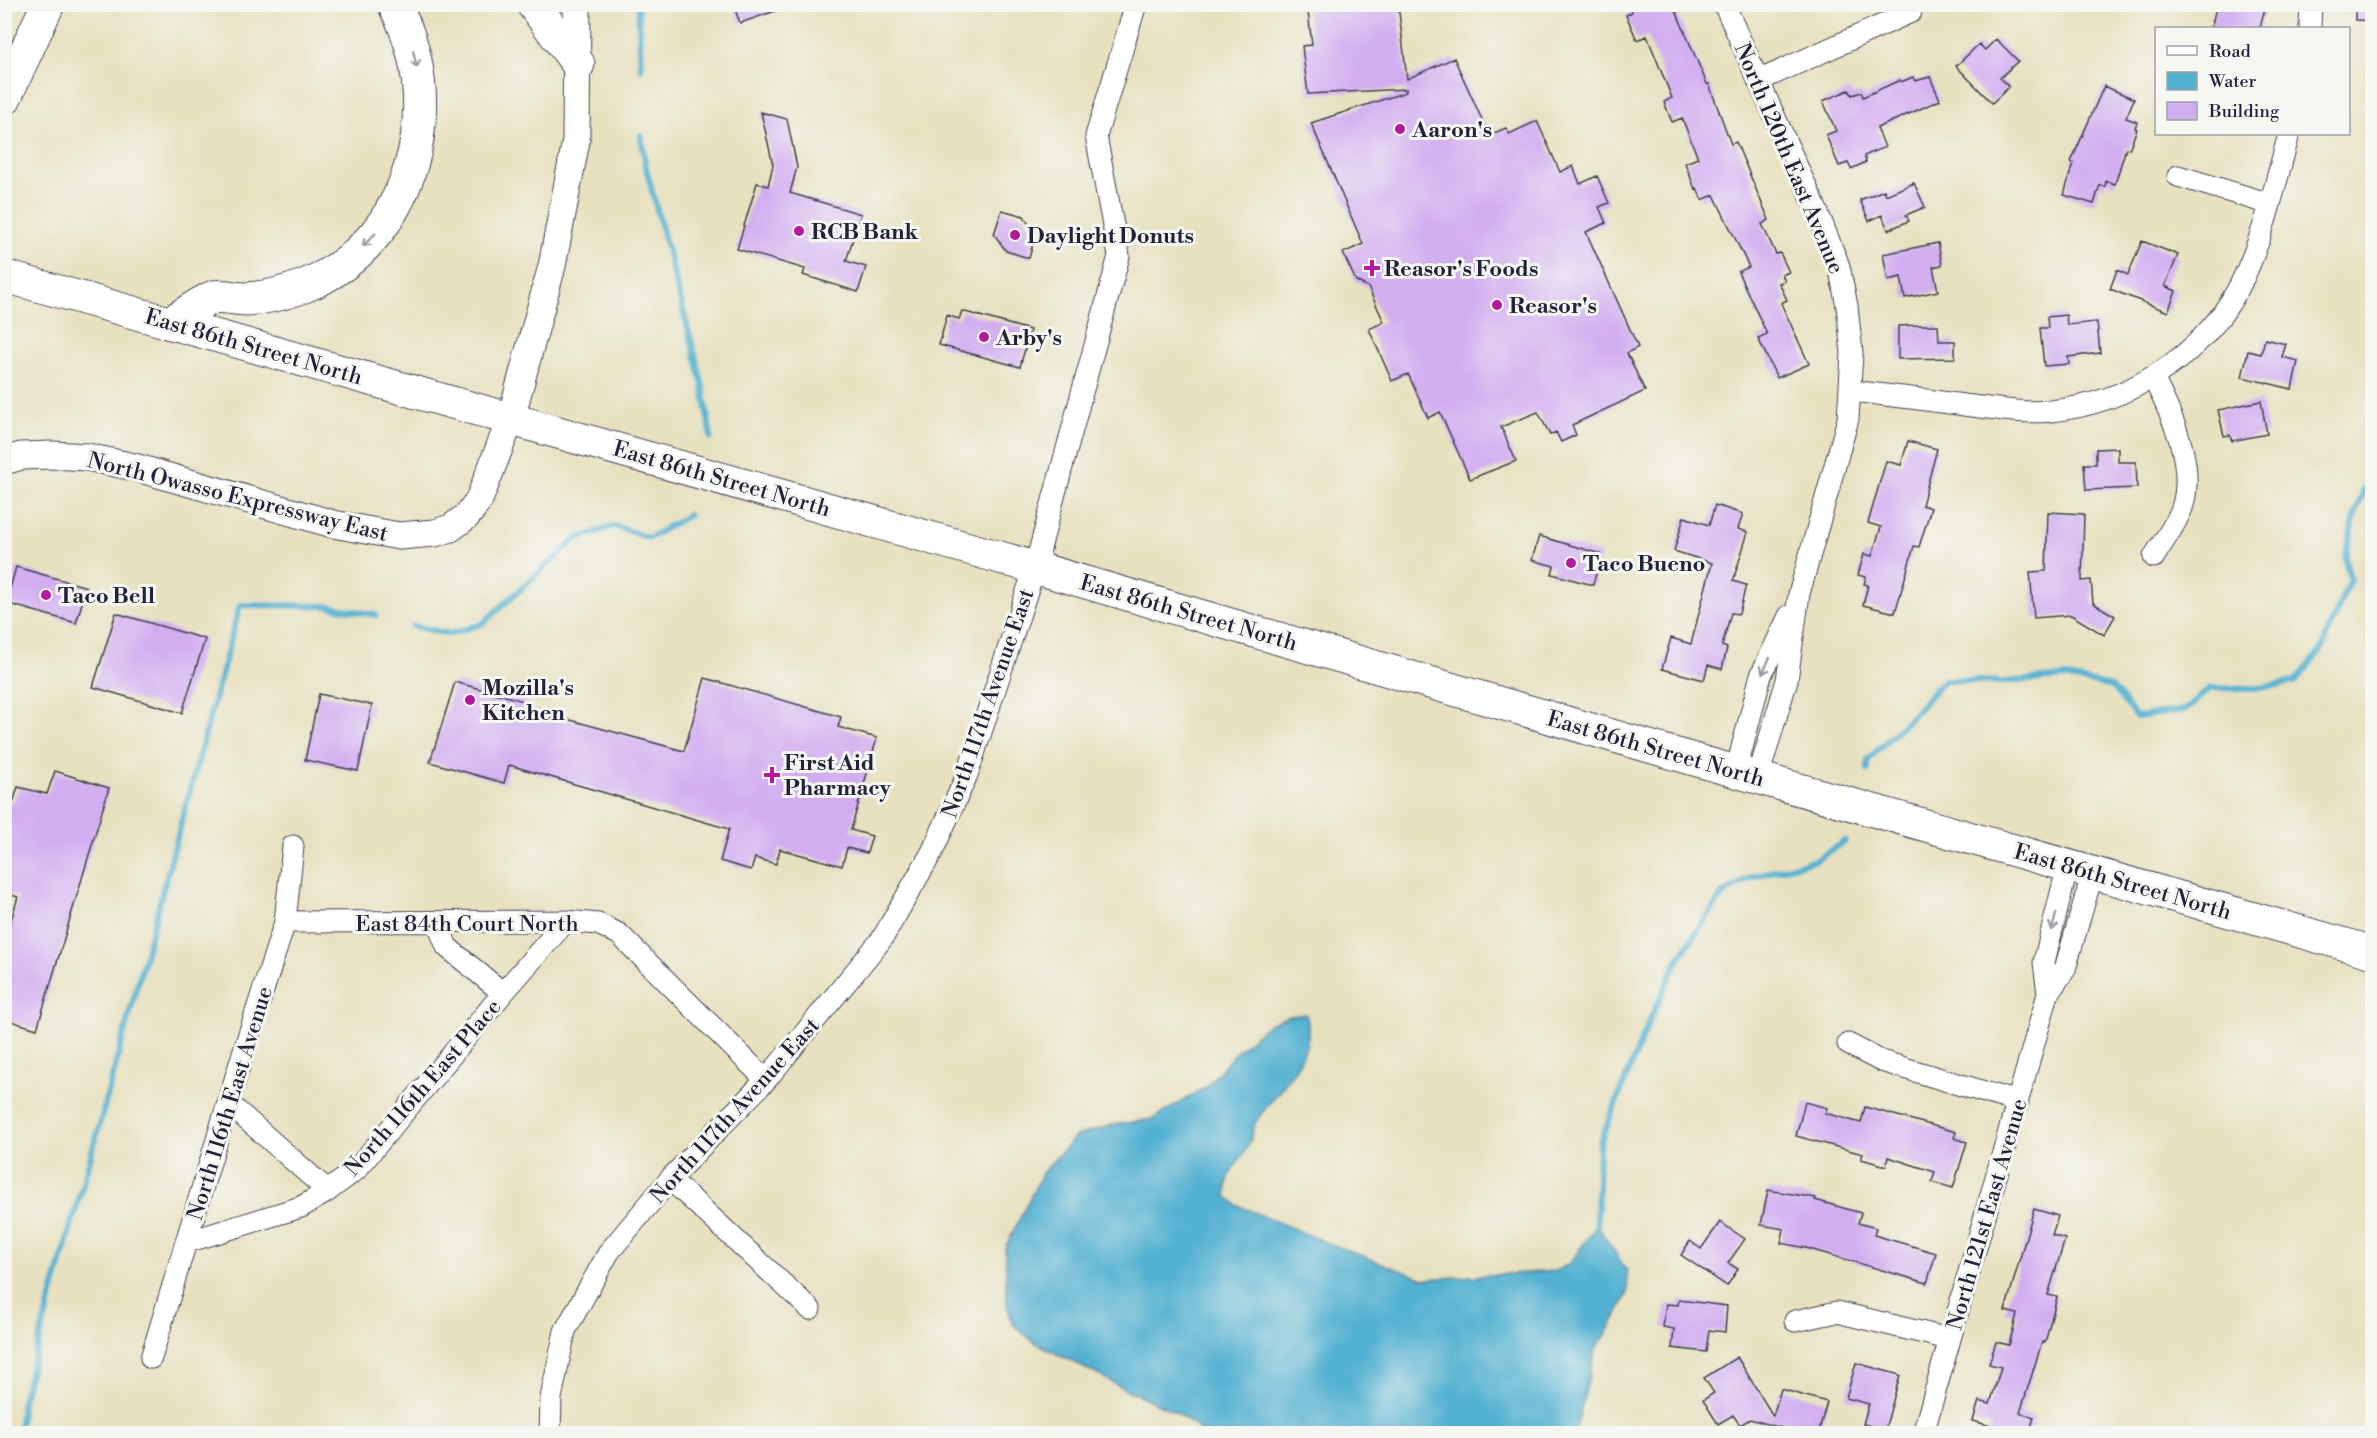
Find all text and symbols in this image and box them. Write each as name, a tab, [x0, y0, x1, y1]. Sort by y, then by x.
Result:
legend	[2155, 27, 2350, 135]
street label: North 120th East Avenue	[1728, 39, 1849, 278]
text: Road	[2209, 40, 2252, 63]
one-way arrow	[410, 48, 421, 68]
text: Water	[2208, 70, 2257, 93]
text: Building	[2208, 100, 2280, 123]
place label: Aaron's	[1411, 117, 1492, 144]
marker: Aaron's	[1393, 122, 1407, 136]
place label: RCB Bank	[811, 219, 919, 246]
place label: Daylight Donuts	[1027, 223, 1194, 250]
marker: RCB Bank	[792, 224, 806, 238]
marker: Daylight Donuts	[1008, 228, 1022, 242]
one-way arrow	[362, 232, 376, 247]
place label: Reasor's Foods	[1384, 256, 1538, 283]
marker: Reasor's Foods	[1365, 261, 1379, 275]
place label: Reasor's	[1509, 293, 1597, 320]
marker: Reasor's	[1490, 298, 1504, 312]
street label: East 86th Street North	[142, 303, 365, 391]
place label: Arby's	[995, 325, 1062, 352]
marker: Arby's	[977, 330, 991, 344]
street label: East 86th Street North	[610, 435, 833, 523]
street label: North Owasso Expressway East	[85, 447, 391, 548]
place label: Taco Bueno	[1583, 551, 1705, 578]
marker: Taco Bueno	[1564, 556, 1578, 570]
street label: East 86th Street North	[1077, 569, 1300, 657]
place label: Taco Bell	[58, 583, 155, 610]
street label: North 117th Avenue East	[936, 585, 1040, 822]
marker: Taco Bell	[39, 588, 53, 602]
one-way arrow	[1759, 656, 1771, 674]
place label: Mozilla's Kitchen	[482, 675, 574, 727]
marker: Mozilla's Kitchen	[463, 693, 477, 707]
street label: East 86th Street North	[1544, 705, 1767, 793]
place label: First Aid Pharmacy	[784, 750, 892, 802]
marker: First Aid Pharmacy	[765, 768, 779, 782]
street label: East 86th Street North	[2011, 838, 2234, 926]
street label: East 84th Court North	[355, 911, 579, 938]
one-way arrow	[2047, 912, 2059, 931]
street label: North 116th East Avenue	[182, 983, 279, 1224]
street label: North 116th East Place	[339, 994, 507, 1182]
street label: North 117th Avenue East	[645, 1012, 826, 1209]
street label: North 121st East Avenue	[1941, 1096, 2033, 1333]

